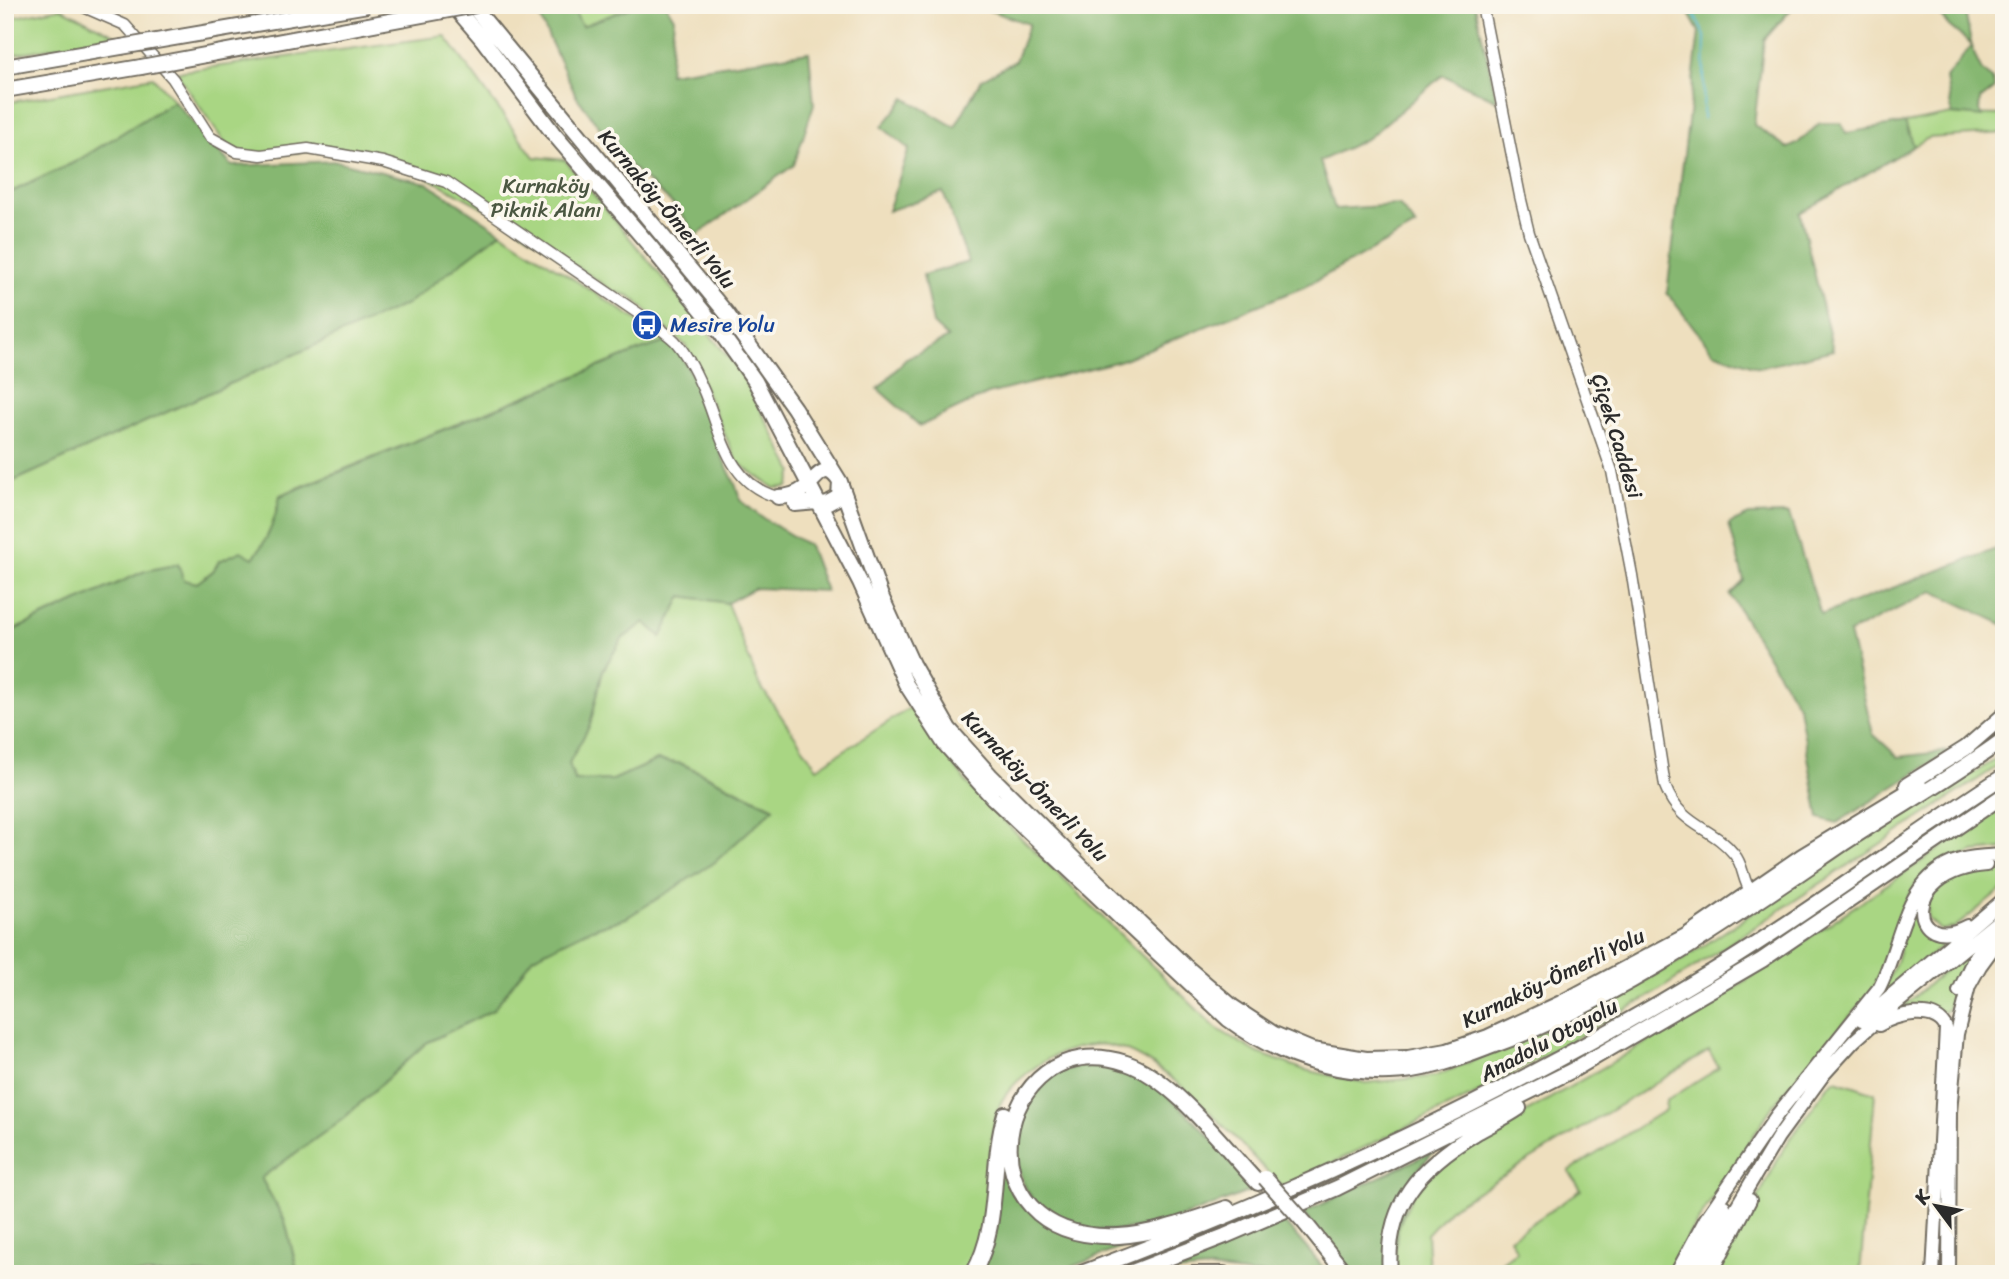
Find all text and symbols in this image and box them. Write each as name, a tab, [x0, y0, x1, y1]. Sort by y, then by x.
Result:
street label: Kurnaköy-Ömerli Yolu	[588, 120, 746, 298]
park label: Kurnaköy Piknik Alanı	[491, 167, 602, 229]
place label: Mesire Yolu	[670, 306, 776, 344]
bus stop icon: Mesire Yolu	[630, 308, 664, 342]
street label: Çiçek Caddesi	[1580, 369, 1654, 504]
street label: Kurnaköy-Ömerli Yolu	[952, 701, 1119, 872]
street label: Kurnaköy-Ömerli Yolu	[1455, 917, 1652, 1039]
street label: Anadolu Otoyolu	[1472, 987, 1625, 1093]
north arrow	[1900, 1170, 1970, 1240]
text: K	[1904, 1182, 1940, 1212]

